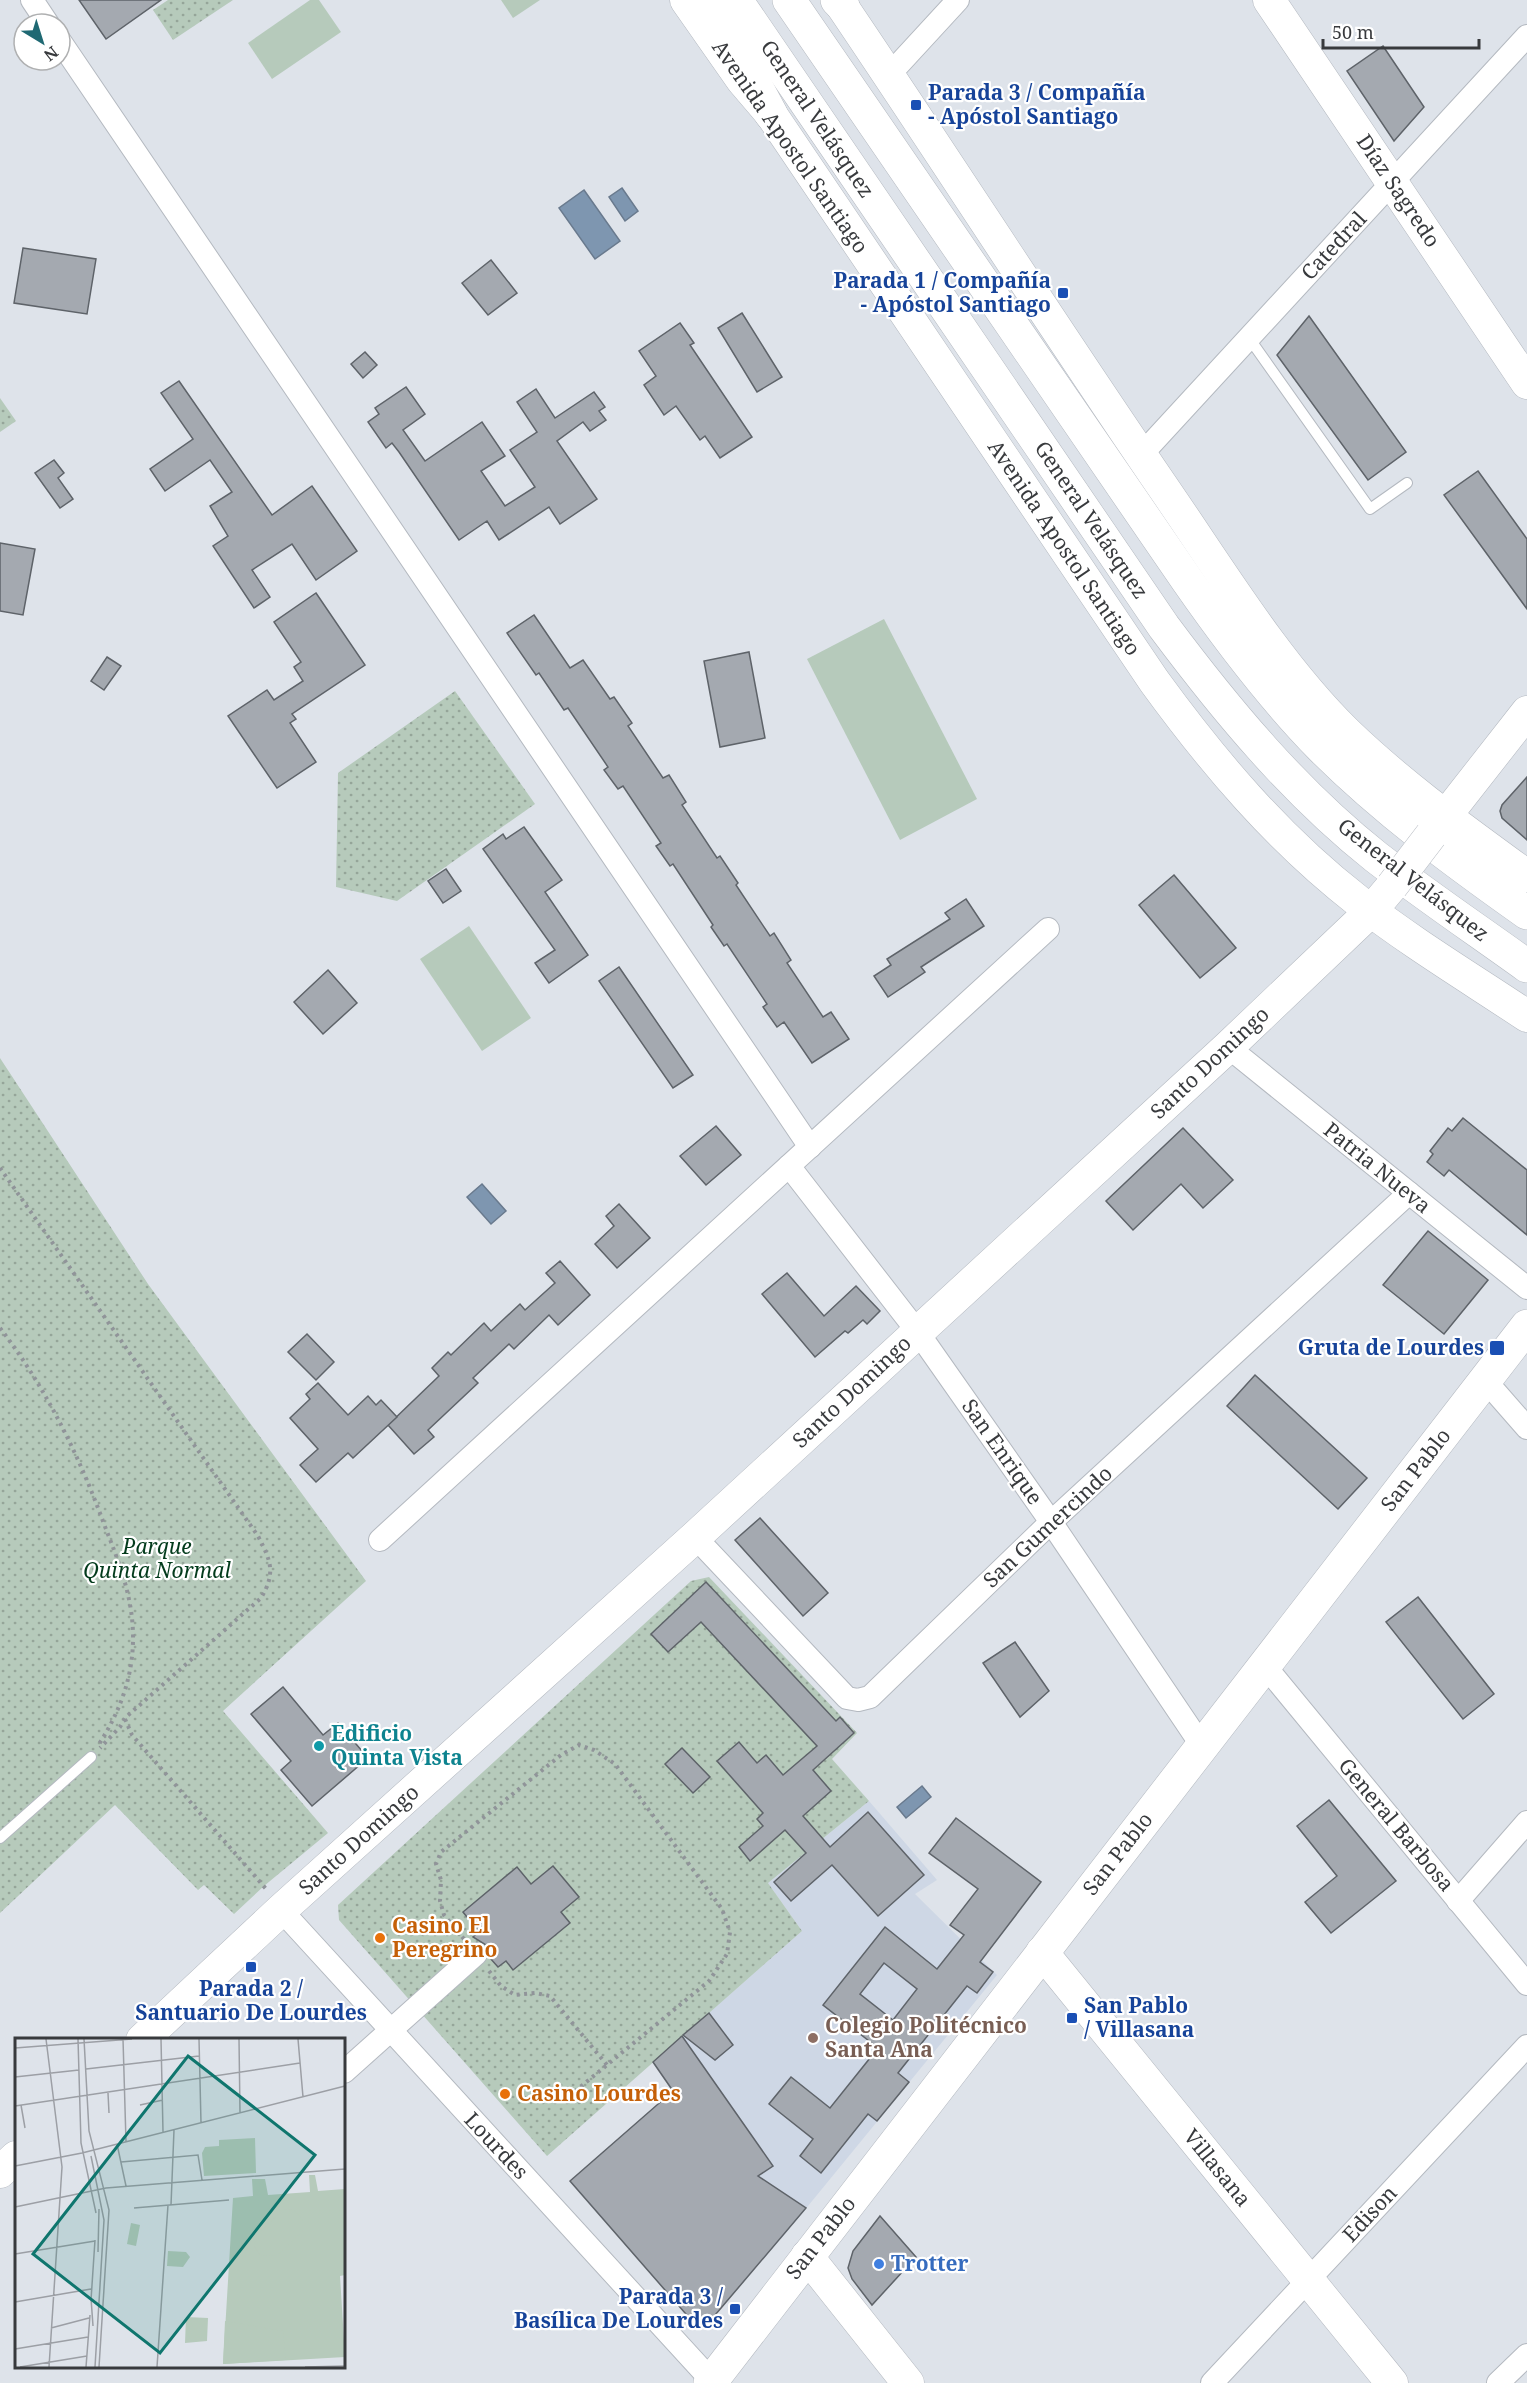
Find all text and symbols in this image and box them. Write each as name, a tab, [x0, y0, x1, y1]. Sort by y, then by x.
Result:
north arrow	[12, 12, 72, 72]
scale bar	[1323, 12, 1479, 50]
text: 50 m	[1332, 20, 1374, 44]
street label: Avenida Apostol Santiago	[706, 34, 875, 259]
street label: General Velásquez	[755, 34, 881, 203]
text: N	[39, 41, 63, 67]
place label: Parada 3 / Compañía - Apóstol Santiago	[928, 78, 1145, 130]
marker: Parada 3 / Compañía - Apóstol Santiago	[909, 98, 923, 112]
street label: Díaz Sagredo	[1351, 128, 1447, 252]
street label: Catedral	[1294, 205, 1372, 286]
place label: Parada 1 / Compañía - Apóstol Santiago	[834, 266, 1051, 318]
marker: Parada 1 / Compañía - Apóstol Santiago	[1056, 286, 1070, 300]
street label: Avenida Apostol Santiago	[982, 434, 1148, 661]
street label: General Velásquez	[1029, 435, 1155, 604]
street label: General Velásquez	[1332, 811, 1495, 947]
street label: Santo Domingo	[1144, 1000, 1275, 1125]
street label: Patria Nueva	[1318, 1115, 1437, 1219]
street label: Santo Domingo	[786, 1329, 917, 1454]
place label: Gruta de Lourdes	[1298, 1333, 1484, 1361]
marker: Gruta de Lourdes	[1488, 1339, 1506, 1357]
street label: San Enrique	[956, 1393, 1050, 1510]
street label: San Pablo	[1374, 1422, 1456, 1517]
street label: San Gumercindo	[977, 1459, 1118, 1594]
park label: Parque Quinta Normal	[83, 1532, 231, 1584]
place label: Edificio Quinta Vista	[331, 1719, 463, 1771]
marker: Edificio Quinta Vista	[312, 1739, 326, 1753]
street label: General Barbosa	[1333, 1752, 1461, 1897]
street label: Santo Domingo	[292, 1778, 424, 1901]
street label: San Pablo	[1076, 1806, 1158, 1901]
place label: Casino El Peregrino	[392, 1911, 497, 1963]
marker: Casino El Peregrino	[373, 1931, 387, 1945]
marker: Parada 2 / Santuario De Lourdes	[244, 1960, 258, 1974]
place label: Parada 2 / Santuario De Lourdes	[135, 1974, 367, 2026]
place label: San Pablo / Villasana	[1084, 1991, 1194, 2043]
place label: Colegio Politécnico Santa Ana	[825, 2011, 1027, 2063]
marker: San Pablo / Villasana	[1065, 2011, 1079, 2025]
marker: Colegio Politécnico Santa Ana	[806, 2031, 820, 2045]
inset map	[15, 2038, 345, 2368]
place label: Casino Lourdes	[517, 2079, 681, 2107]
marker: Casino Lourdes	[498, 2087, 512, 2101]
street label: Lourdes	[459, 2106, 535, 2185]
street label: Villasana	[1178, 2123, 1258, 2212]
street label: Edison	[1336, 2179, 1403, 2248]
street label: San Pablo	[779, 2190, 861, 2285]
place label: Trotter	[891, 2249, 969, 2277]
marker: Trotter	[872, 2257, 886, 2271]
place label: Parada 3 / Basílica De Lourdes	[514, 2282, 724, 2334]
marker: Parada 3 / Basílica De Lourdes	[728, 2302, 742, 2316]

